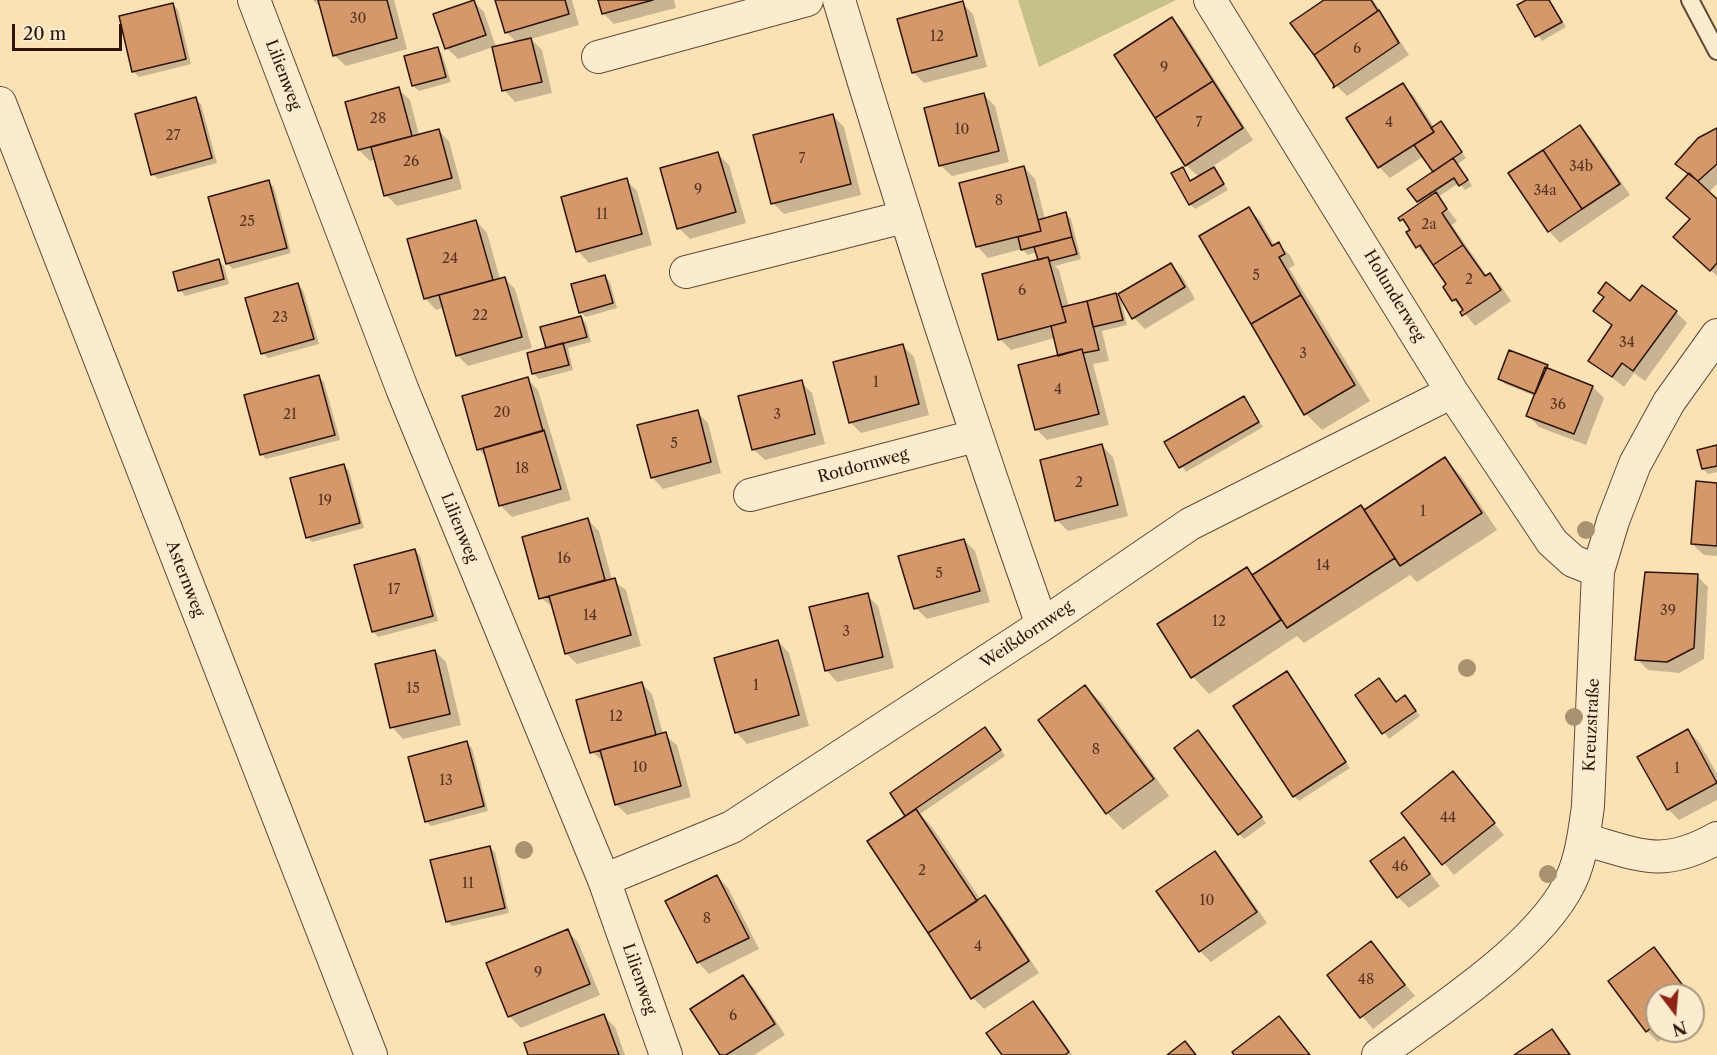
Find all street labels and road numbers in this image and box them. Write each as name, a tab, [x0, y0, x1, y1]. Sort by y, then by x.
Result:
street label: Lilienweg	[261, 37, 305, 113]
street label: Holunderweg	[1359, 247, 1429, 345]
street label: Rotdornweg	[816, 445, 910, 487]
street label: Lilienweg	[436, 490, 482, 566]
street label: Asternweg	[162, 538, 208, 620]
street label: Weißdornweg	[977, 597, 1077, 673]
street label: Kreuzstraße	[1580, 678, 1604, 772]
street label: Lilienweg	[618, 941, 660, 1017]

